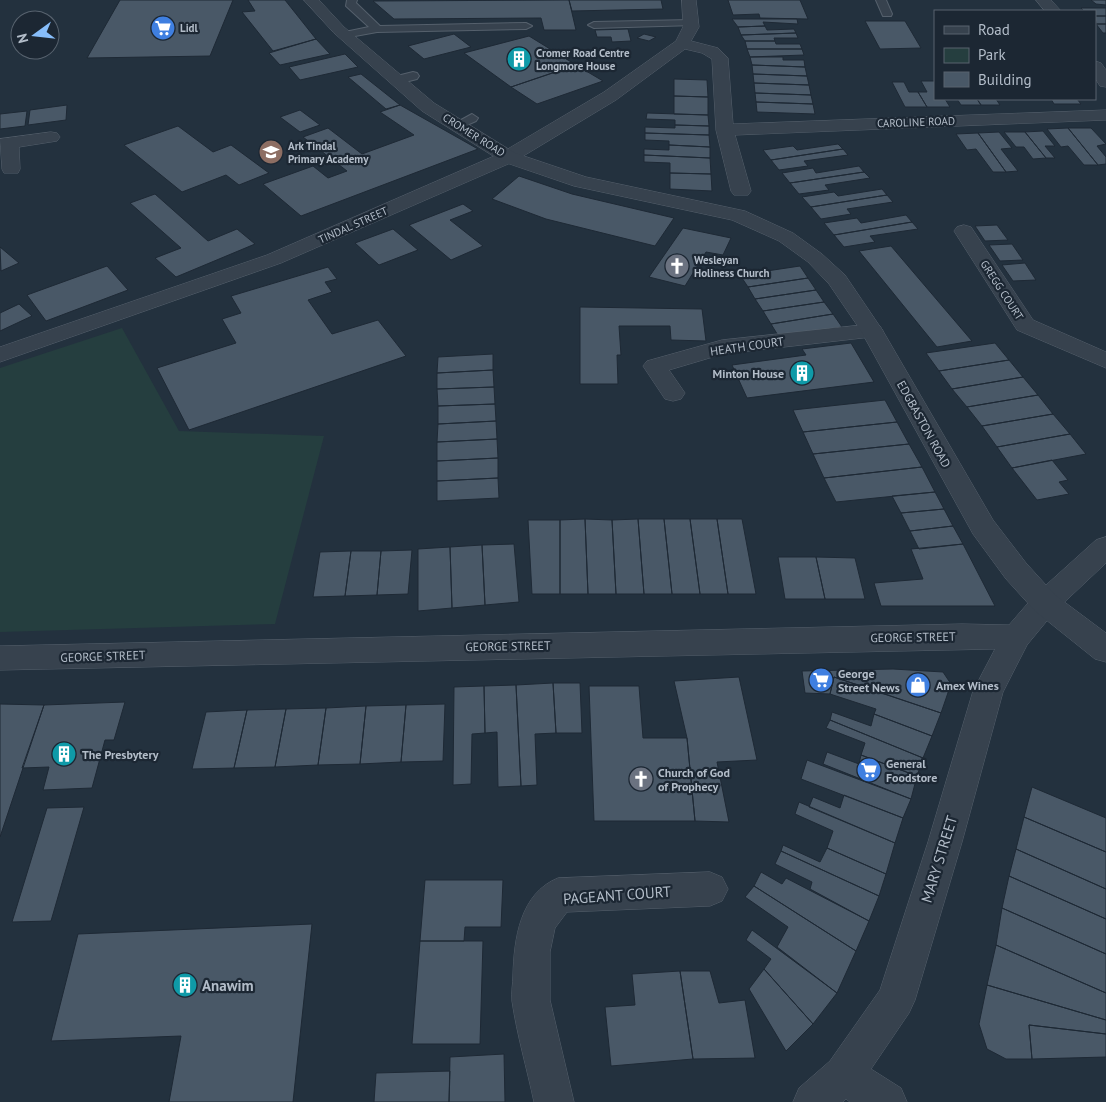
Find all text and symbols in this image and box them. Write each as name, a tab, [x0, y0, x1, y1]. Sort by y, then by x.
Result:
north arrow	[10, 10, 60, 60]
legend	[934, 10, 1096, 100]
supermarket icon: Lidl	[150, 15, 176, 41]
text: Road	[978, 20, 1010, 39]
place label: Lidl	[180, 21, 199, 35]
text: N	[13, 32, 32, 45]
text: Park	[978, 45, 1006, 64]
building icon: Cromer Road Centre Longmore House	[506, 46, 532, 72]
place label: Cromer Road Centre Longmore House	[536, 46, 630, 73]
text: Building	[978, 70, 1032, 89]
street label: CROMER ROAD	[440, 110, 508, 160]
street label: CAROLINE ROAD	[877, 114, 955, 130]
school or university icon: Ark Tindal Primary Academy	[258, 139, 284, 165]
place label: Ark Tindal Primary Academy	[288, 139, 369, 166]
street label: TINDAL STREET	[316, 203, 390, 247]
church icon: Wesleyan Holiness Church	[664, 253, 690, 279]
place label: Wesleyan Holiness Church	[694, 253, 769, 280]
street label: GREGG COURT	[978, 258, 1026, 322]
street label: HEATH COURT	[709, 333, 785, 359]
building icon: Minton House	[789, 360, 815, 386]
place label: Minton House	[713, 366, 784, 381]
street label: EDGBASTON ROAD	[894, 378, 954, 470]
street label: GEORGE STREET	[870, 629, 956, 645]
street label: GEORGE STREET	[465, 638, 551, 654]
street label: GEORGE STREET	[60, 647, 146, 665]
place label: George Street News	[838, 666, 900, 695]
supermarket icon: George Street News	[808, 667, 834, 693]
shop icon: Amex Wines	[905, 672, 931, 698]
place label: Amex Wines	[936, 678, 999, 693]
building icon: The Presbytery	[51, 741, 77, 767]
place label: The Presbytery	[82, 747, 159, 762]
place label: General Foodstore	[886, 756, 937, 785]
supermarket icon: General Foodstore	[856, 757, 882, 783]
place label: Church of God of Prophecy	[658, 765, 730, 794]
church icon: Church of God of Prophecy	[628, 766, 654, 792]
street label: MARY STREET	[917, 812, 961, 905]
street label: PAGEANT COURT	[562, 882, 672, 908]
building icon: Anawim	[172, 972, 198, 998]
place label: Anawim	[202, 976, 254, 995]

